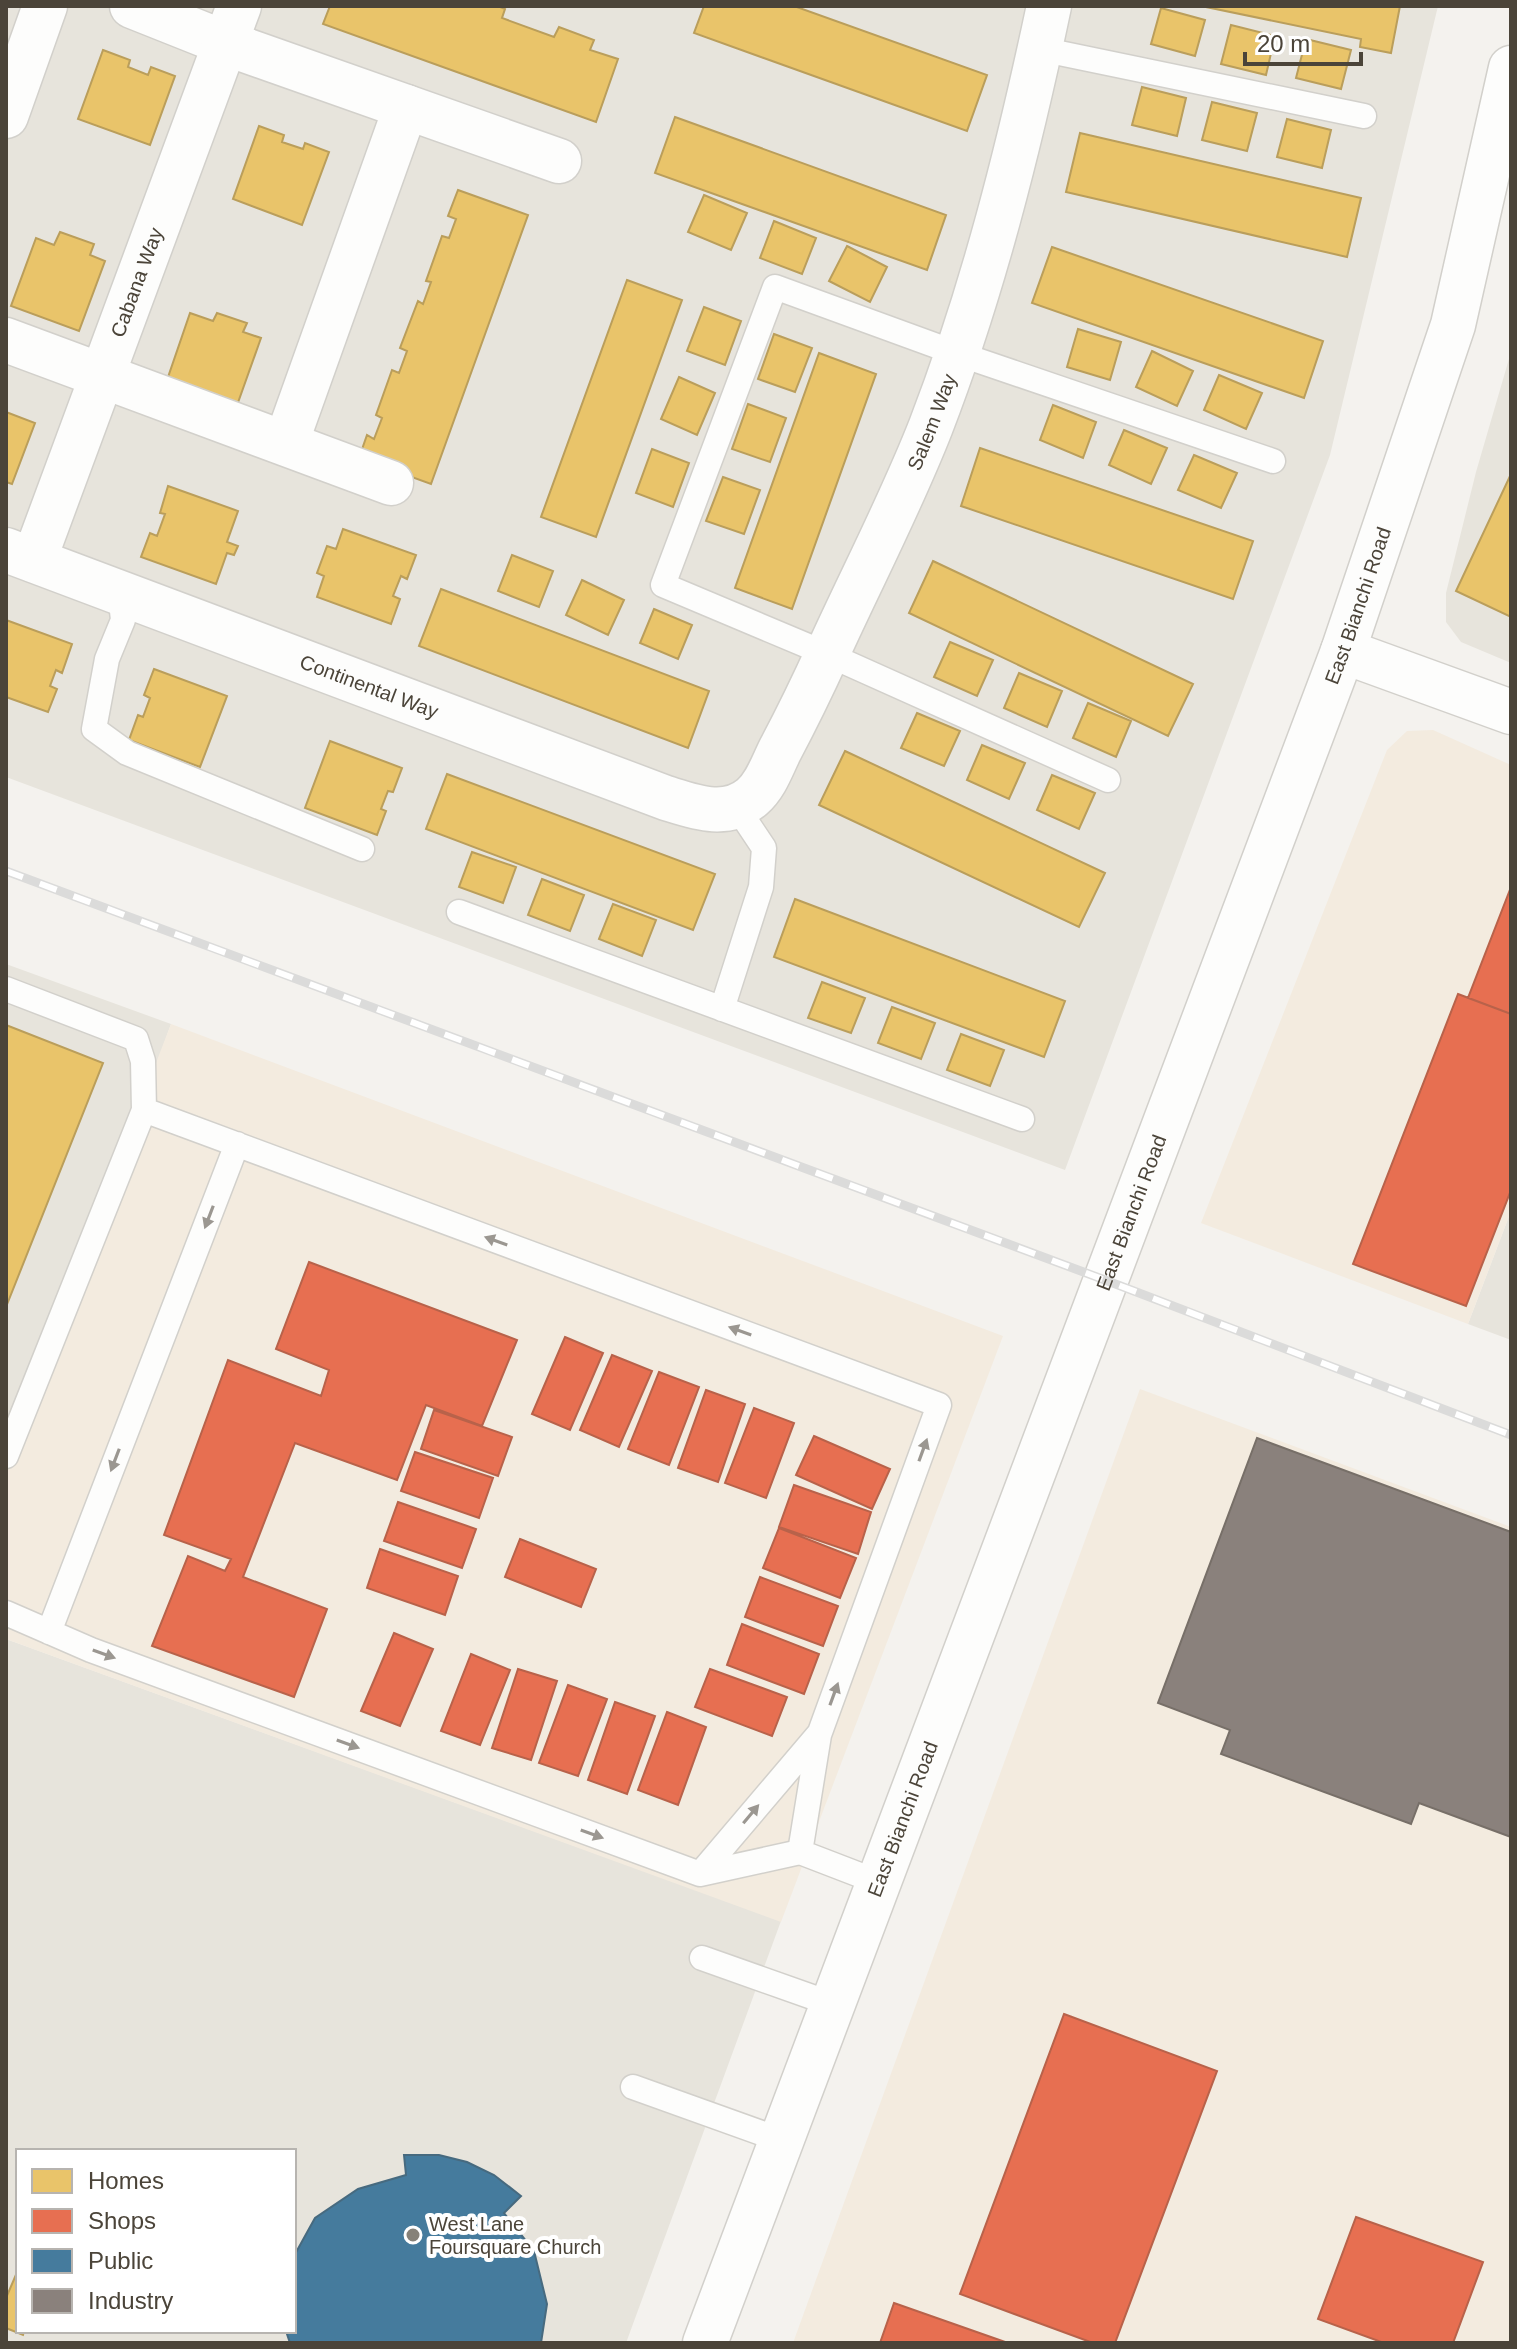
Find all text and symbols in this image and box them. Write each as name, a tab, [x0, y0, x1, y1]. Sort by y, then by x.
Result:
scale bar	[1245, 16, 1361, 66]
text: 20 m	[1257, 30, 1310, 57]
street label: Cabana Way	[106, 225, 167, 340]
street label: Salem Way	[903, 371, 960, 474]
street label: East Bianchi Road	[1321, 524, 1395, 687]
street label: Continental Way	[297, 650, 441, 722]
street label: East Bianchi Road	[1092, 1132, 1171, 1294]
one-way arrow	[202, 1205, 215, 1229]
one-way arrow	[484, 1234, 508, 1246]
one-way arrow	[728, 1324, 752, 1337]
one-way arrow	[917, 1438, 930, 1462]
one-way arrow	[108, 1448, 121, 1472]
one-way arrow	[92, 1649, 116, 1661]
one-way arrow	[828, 1682, 840, 1706]
one-way arrow	[336, 1738, 360, 1751]
street label: East Bianchi Road	[863, 1738, 942, 1900]
one-way arrow	[742, 1805, 759, 1825]
one-way arrow	[580, 1828, 604, 1840]
legend	[16, 2149, 296, 2333]
text: Homes	[88, 2167, 164, 2194]
text: Shops	[88, 2207, 156, 2234]
place label: West Lane Foursquare Church	[429, 2213, 601, 2258]
marker: West Lane Foursquare Church	[404, 2226, 422, 2244]
text: Public	[88, 2247, 153, 2274]
text: Industry	[88, 2287, 173, 2314]

